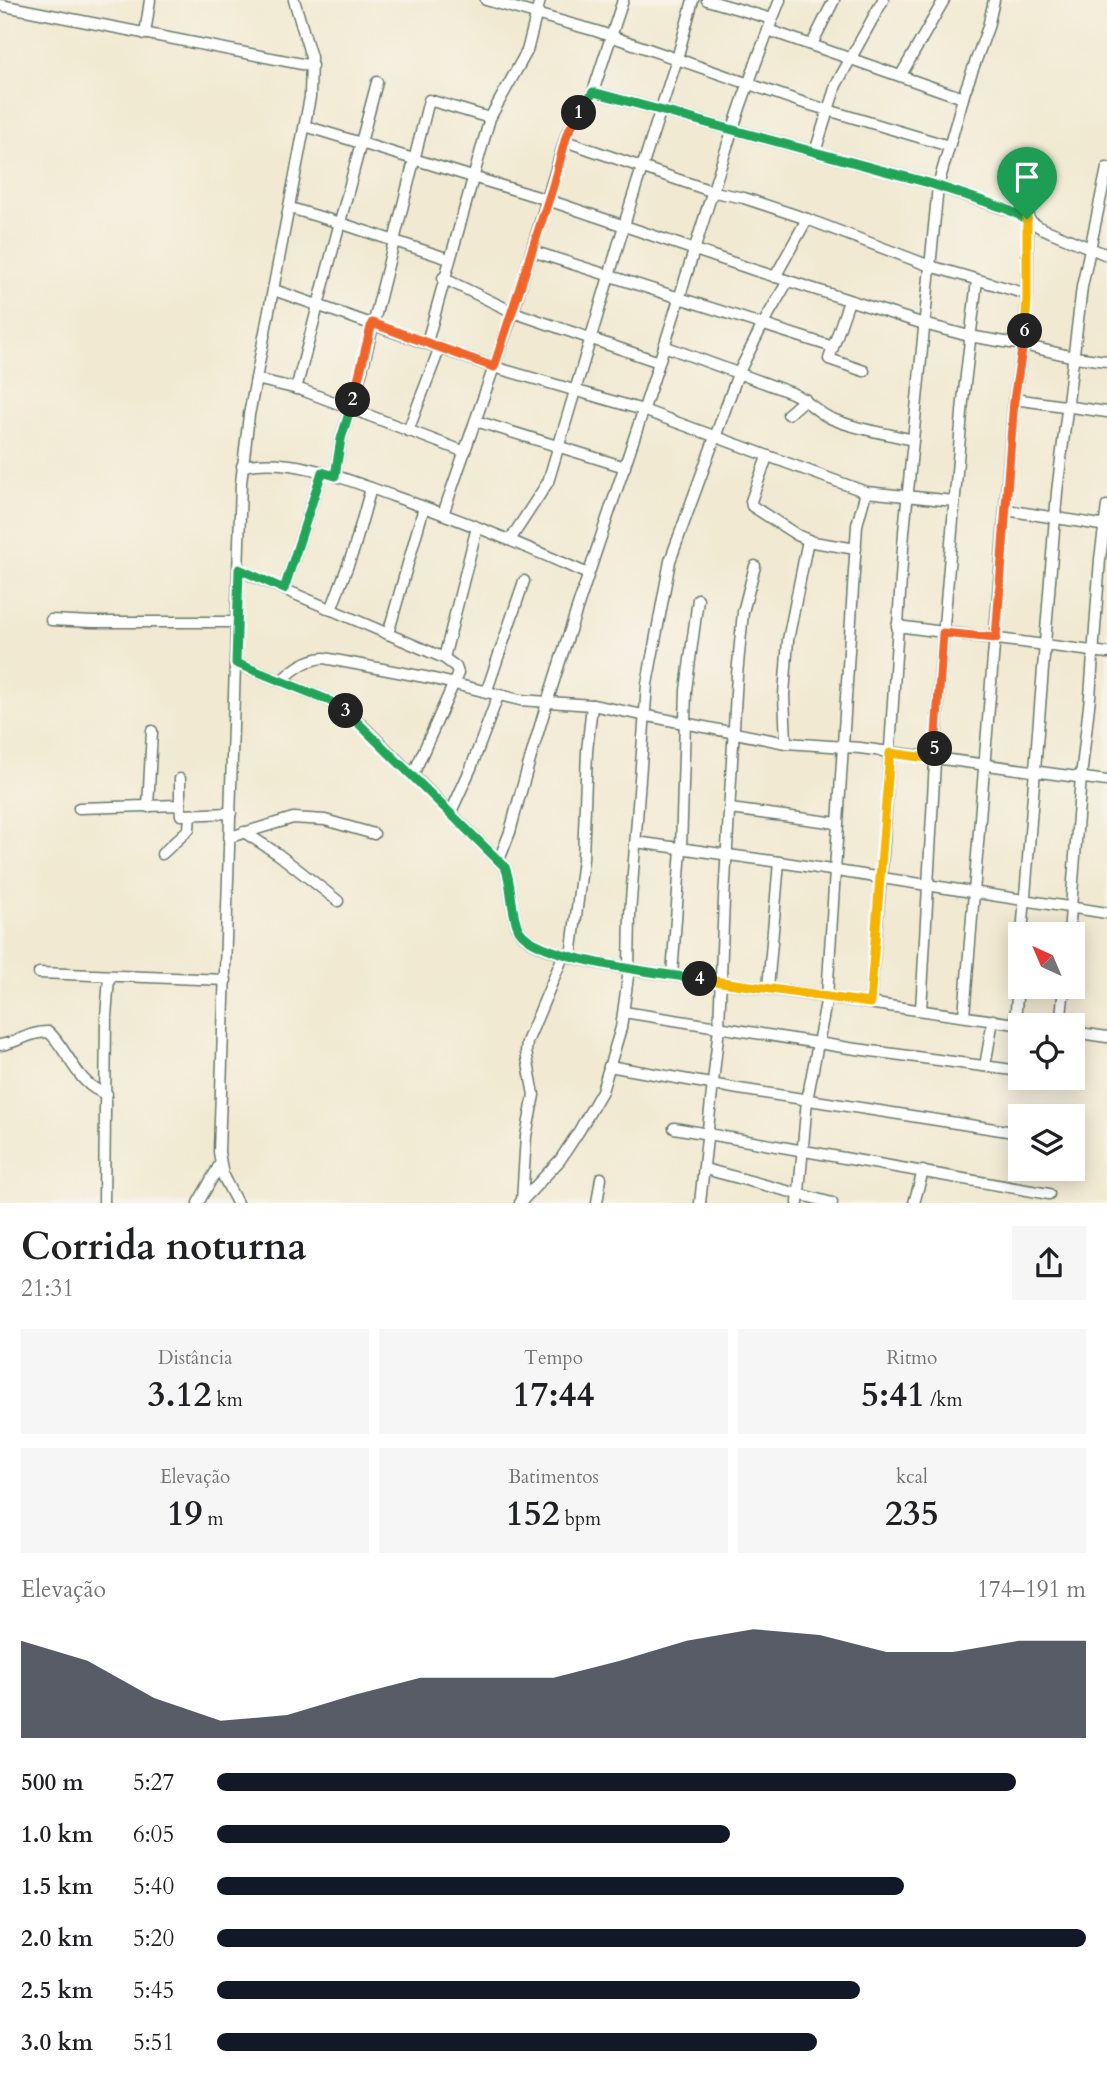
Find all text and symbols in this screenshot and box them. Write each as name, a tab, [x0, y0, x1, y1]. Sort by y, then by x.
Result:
pin: 1	[562, 96, 596, 130]
text: 1	[574, 99, 583, 125]
pin	[997, 147, 1057, 219]
icon: arrive	[1008, 158, 1046, 196]
pin: 6	[1007, 314, 1042, 348]
text: 6	[1020, 317, 1029, 343]
pin: 2	[336, 382, 370, 418]
text: 2	[348, 386, 357, 412]
pin: 3	[328, 694, 364, 728]
text: 3	[341, 697, 350, 723]
pin: 5	[918, 732, 953, 766]
text: 5	[930, 735, 939, 761]
north arrow	[1008, 922, 1085, 999]
map controls	[1008, 922, 1085, 1181]
pin: 4	[682, 962, 718, 996]
text: 4	[695, 965, 704, 991]
button: locate	[1008, 1013, 1085, 1090]
button: layers	[1008, 1104, 1085, 1181]
text: Corrida noturna	[21, 1221, 307, 1273]
button: share	[1012, 1226, 1086, 1300]
text: 21:31	[21, 1273, 74, 1304]
text: Distância	[158, 1345, 232, 1371]
text: Tempo	[524, 1345, 583, 1371]
text: Ritmo	[886, 1345, 937, 1371]
text: 3.12	[148, 1371, 211, 1419]
text: 17:44	[513, 1371, 594, 1419]
text: 5:41	[861, 1371, 925, 1419]
text: km	[211, 1387, 243, 1413]
text: /km	[925, 1387, 963, 1413]
text: Elevação	[160, 1464, 230, 1490]
text: Batimentos	[508, 1464, 599, 1490]
text: kcal	[896, 1464, 928, 1490]
text: 19	[167, 1490, 203, 1538]
text: 152	[506, 1490, 560, 1538]
text: 235	[885, 1490, 939, 1538]
text: m	[203, 1506, 224, 1532]
text: bpm	[560, 1506, 601, 1532]
text: Elevação	[21, 1574, 106, 1605]
text: 174–191 m	[977, 1574, 1086, 1605]
text: 500 m	[21, 1767, 84, 1798]
text: 5:27	[133, 1767, 174, 1798]
text: 1.0 km	[21, 1819, 93, 1850]
text: 6:05	[133, 1819, 174, 1850]
text: 1.5 km	[21, 1871, 93, 1902]
text: 5:40	[133, 1871, 174, 1902]
text: 2.0 km	[21, 1923, 93, 1954]
text: 5:20	[133, 1923, 174, 1954]
text: 2.5 km	[21, 1975, 93, 2006]
text: 5:45	[133, 1975, 174, 2006]
text: 3.0 km	[21, 2027, 93, 2058]
text: 5:51	[133, 2027, 174, 2058]

